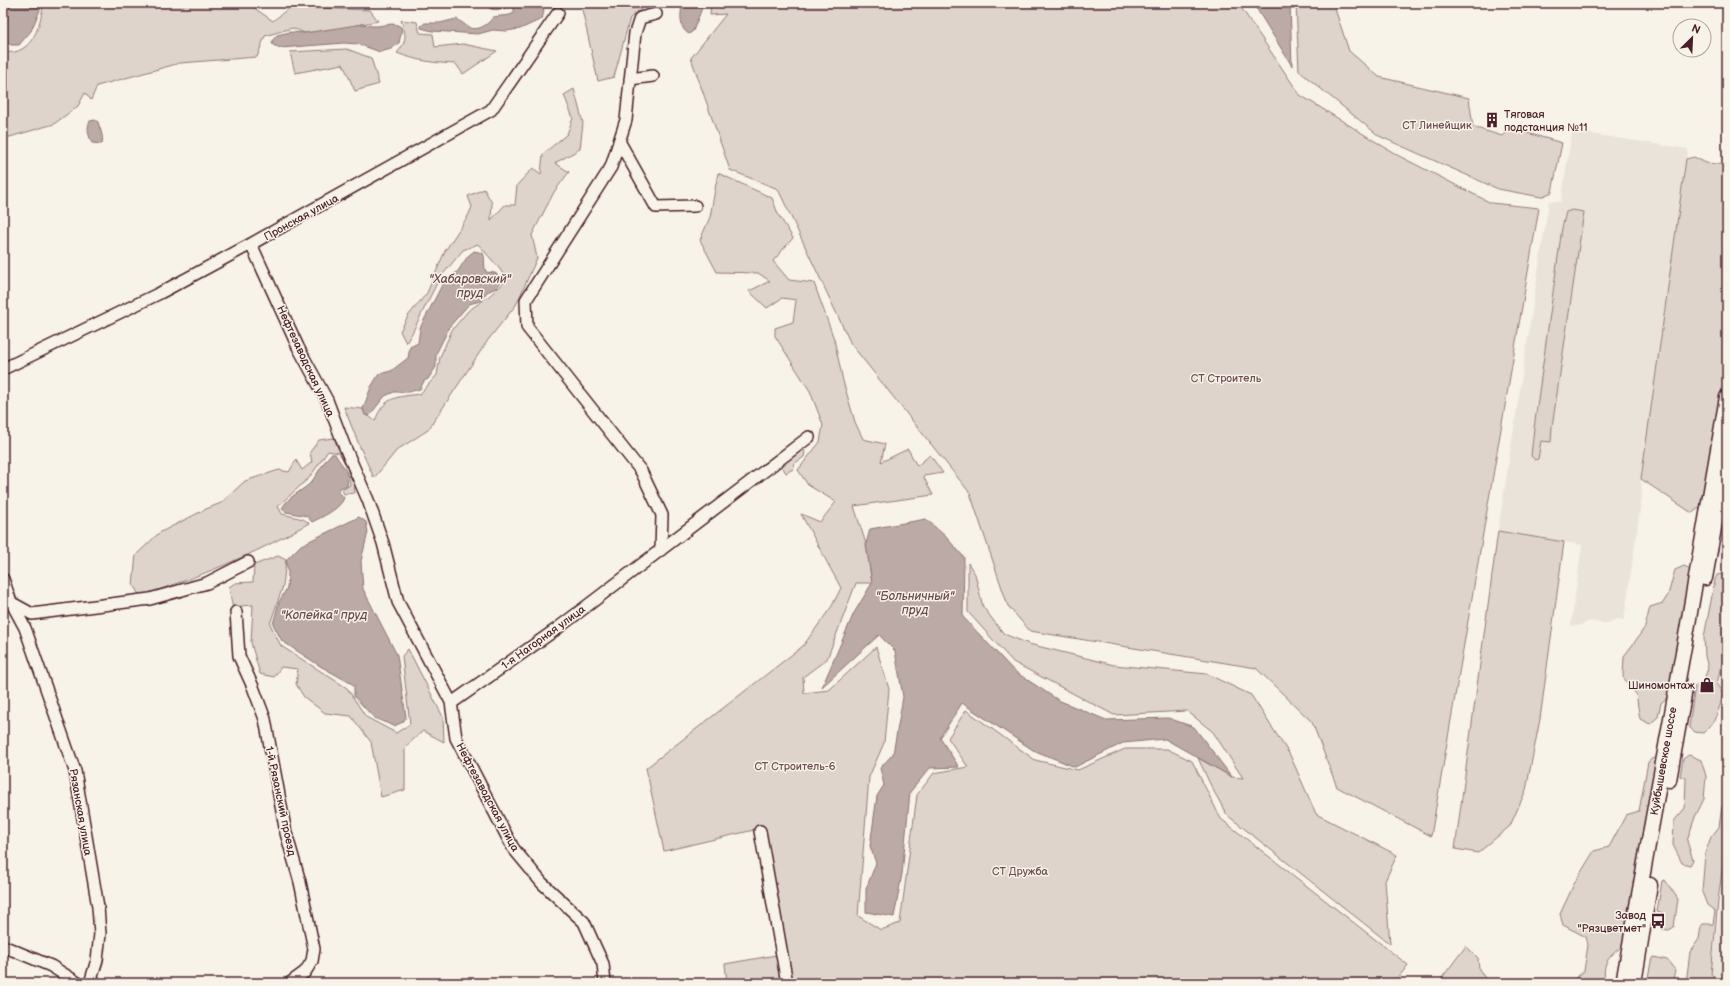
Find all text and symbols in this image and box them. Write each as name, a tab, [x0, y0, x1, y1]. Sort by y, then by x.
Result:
north arrow	[1672, 18, 1712, 58]
text: N	[1689, 22, 1702, 37]
place label: Тяговая подстанция №11	[1504, 108, 1588, 134]
building icon: Тяговая подстанция №11	[1483, 111, 1501, 129]
park label: СТ Линейщик	[1402, 119, 1472, 132]
street label: Пронская улица	[262, 191, 341, 243]
water label: "Хабаровский" пруд	[429, 272, 512, 301]
street label: Нефтезаводская улица	[274, 304, 337, 419]
park label: СТ Строитель	[1191, 372, 1262, 385]
water label: "Больничный" пруд	[876, 589, 955, 618]
street label: 1-я Нагорная улица	[499, 602, 588, 672]
water label: "Копейка" пруд	[281, 608, 367, 623]
shop icon: Шиномонтаж	[1698, 676, 1716, 694]
place label: Шиномонтаж	[1628, 679, 1695, 692]
street label: Куйбышевское шоссе	[1648, 706, 1679, 816]
street label: Нефтезаводская улица	[453, 741, 522, 854]
street label: 1-й Рязанский проезд	[263, 745, 299, 857]
park label: СТ Строитель-6	[754, 760, 836, 773]
street label: Рязанская улица	[66, 768, 95, 857]
park label: СТ Дружба	[992, 865, 1049, 878]
place label: Завод "Рязцветмет"	[1577, 909, 1646, 935]
bus stop icon: Завод "Рязцветмет"	[1649, 912, 1667, 930]

